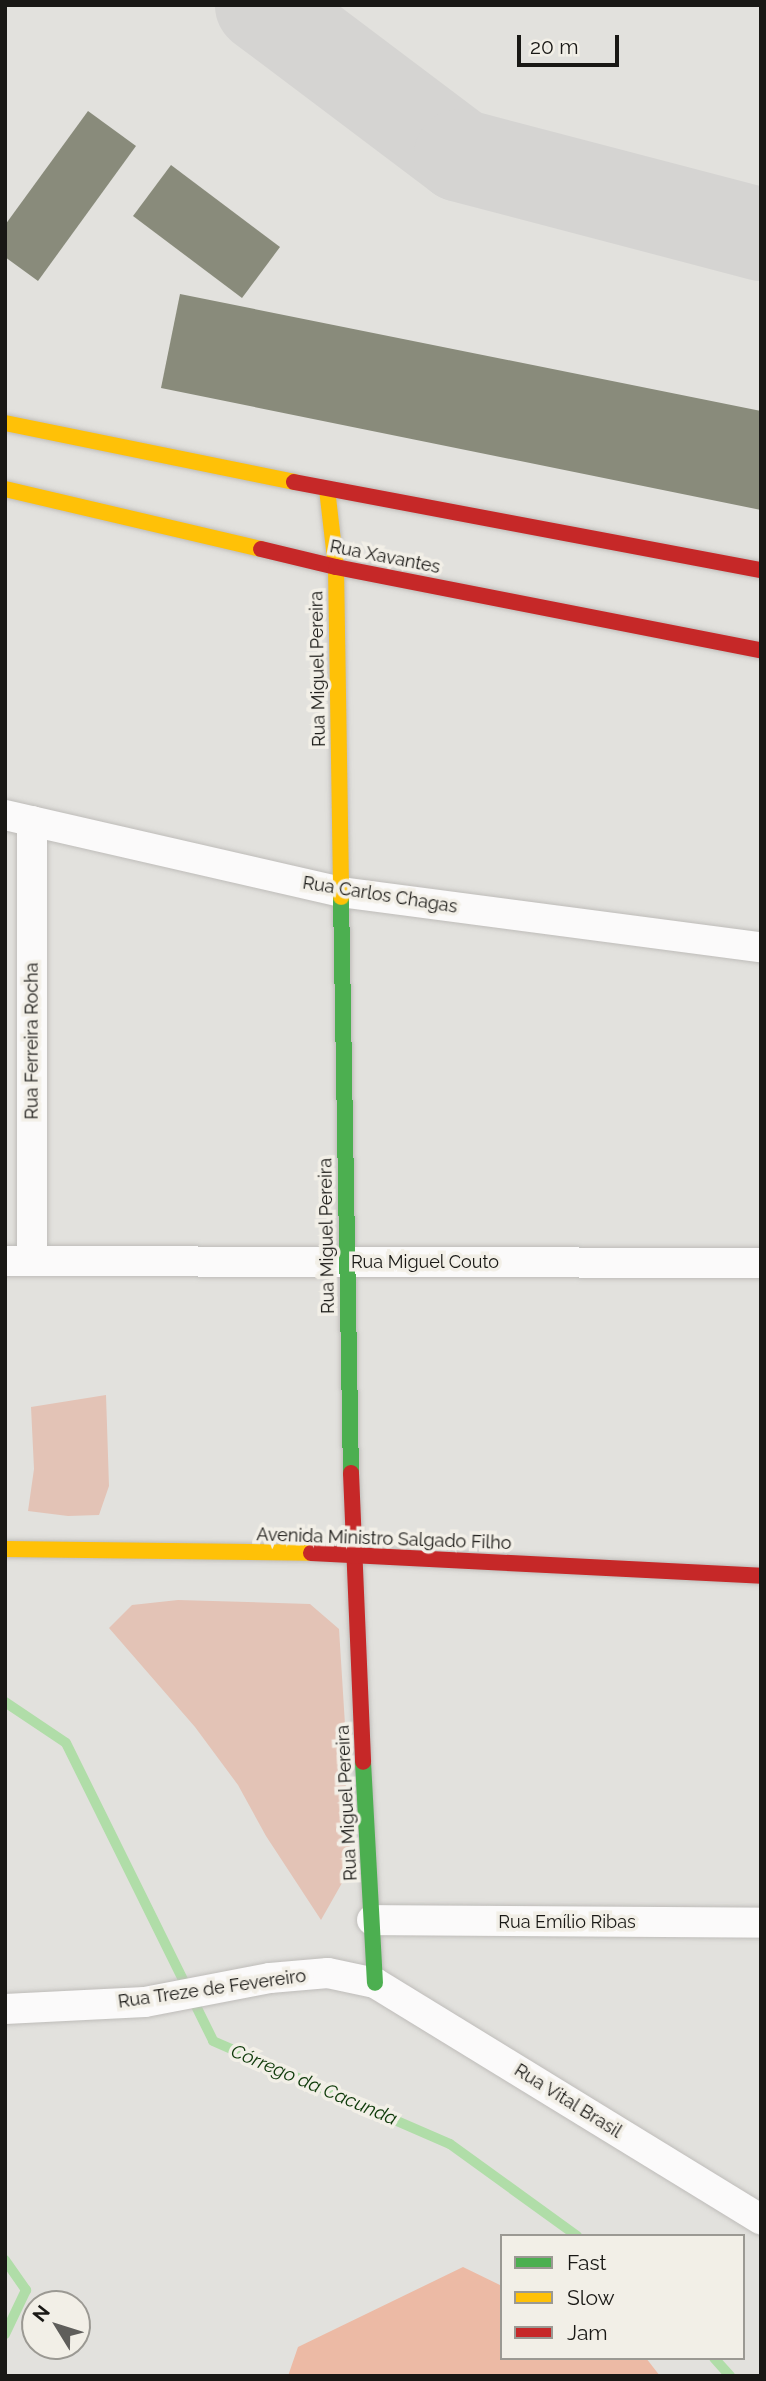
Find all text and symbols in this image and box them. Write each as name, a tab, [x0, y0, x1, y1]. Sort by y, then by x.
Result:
scale bar	[521, 21, 622, 65]
text: 20 m	[530, 34, 578, 59]
street label: Rua Xavantes	[328, 536, 442, 578]
street label: Rua Miguel Pereira	[306, 591, 330, 747]
street label: Rua Carlos Chagas	[301, 872, 459, 918]
street label: Rua Ferreira Rocha	[21, 962, 43, 1120]
street label: Rua Miguel Pereira	[315, 1158, 339, 1314]
street label: Rua Miguel Couto	[351, 1251, 499, 1273]
street label: Avenida Ministro Salgado Filho	[256, 1524, 512, 1554]
street label: Rua Miguel Pereira	[332, 1724, 362, 1882]
street label: Rua Emílio Ribas	[498, 1911, 636, 1933]
street label: Rua Treze de Fevereiro	[116, 1965, 308, 2013]
water label: Córrego da Cacunda	[227, 2040, 401, 2130]
street label: Rua Vital Brasil	[510, 2059, 626, 2143]
legend	[500, 2234, 745, 2360]
text: Fast	[567, 2250, 607, 2275]
text: Slow	[567, 2285, 615, 2310]
north arrow	[21, 2290, 91, 2360]
text: N	[28, 2301, 54, 2326]
text: Jam	[567, 2320, 608, 2345]

